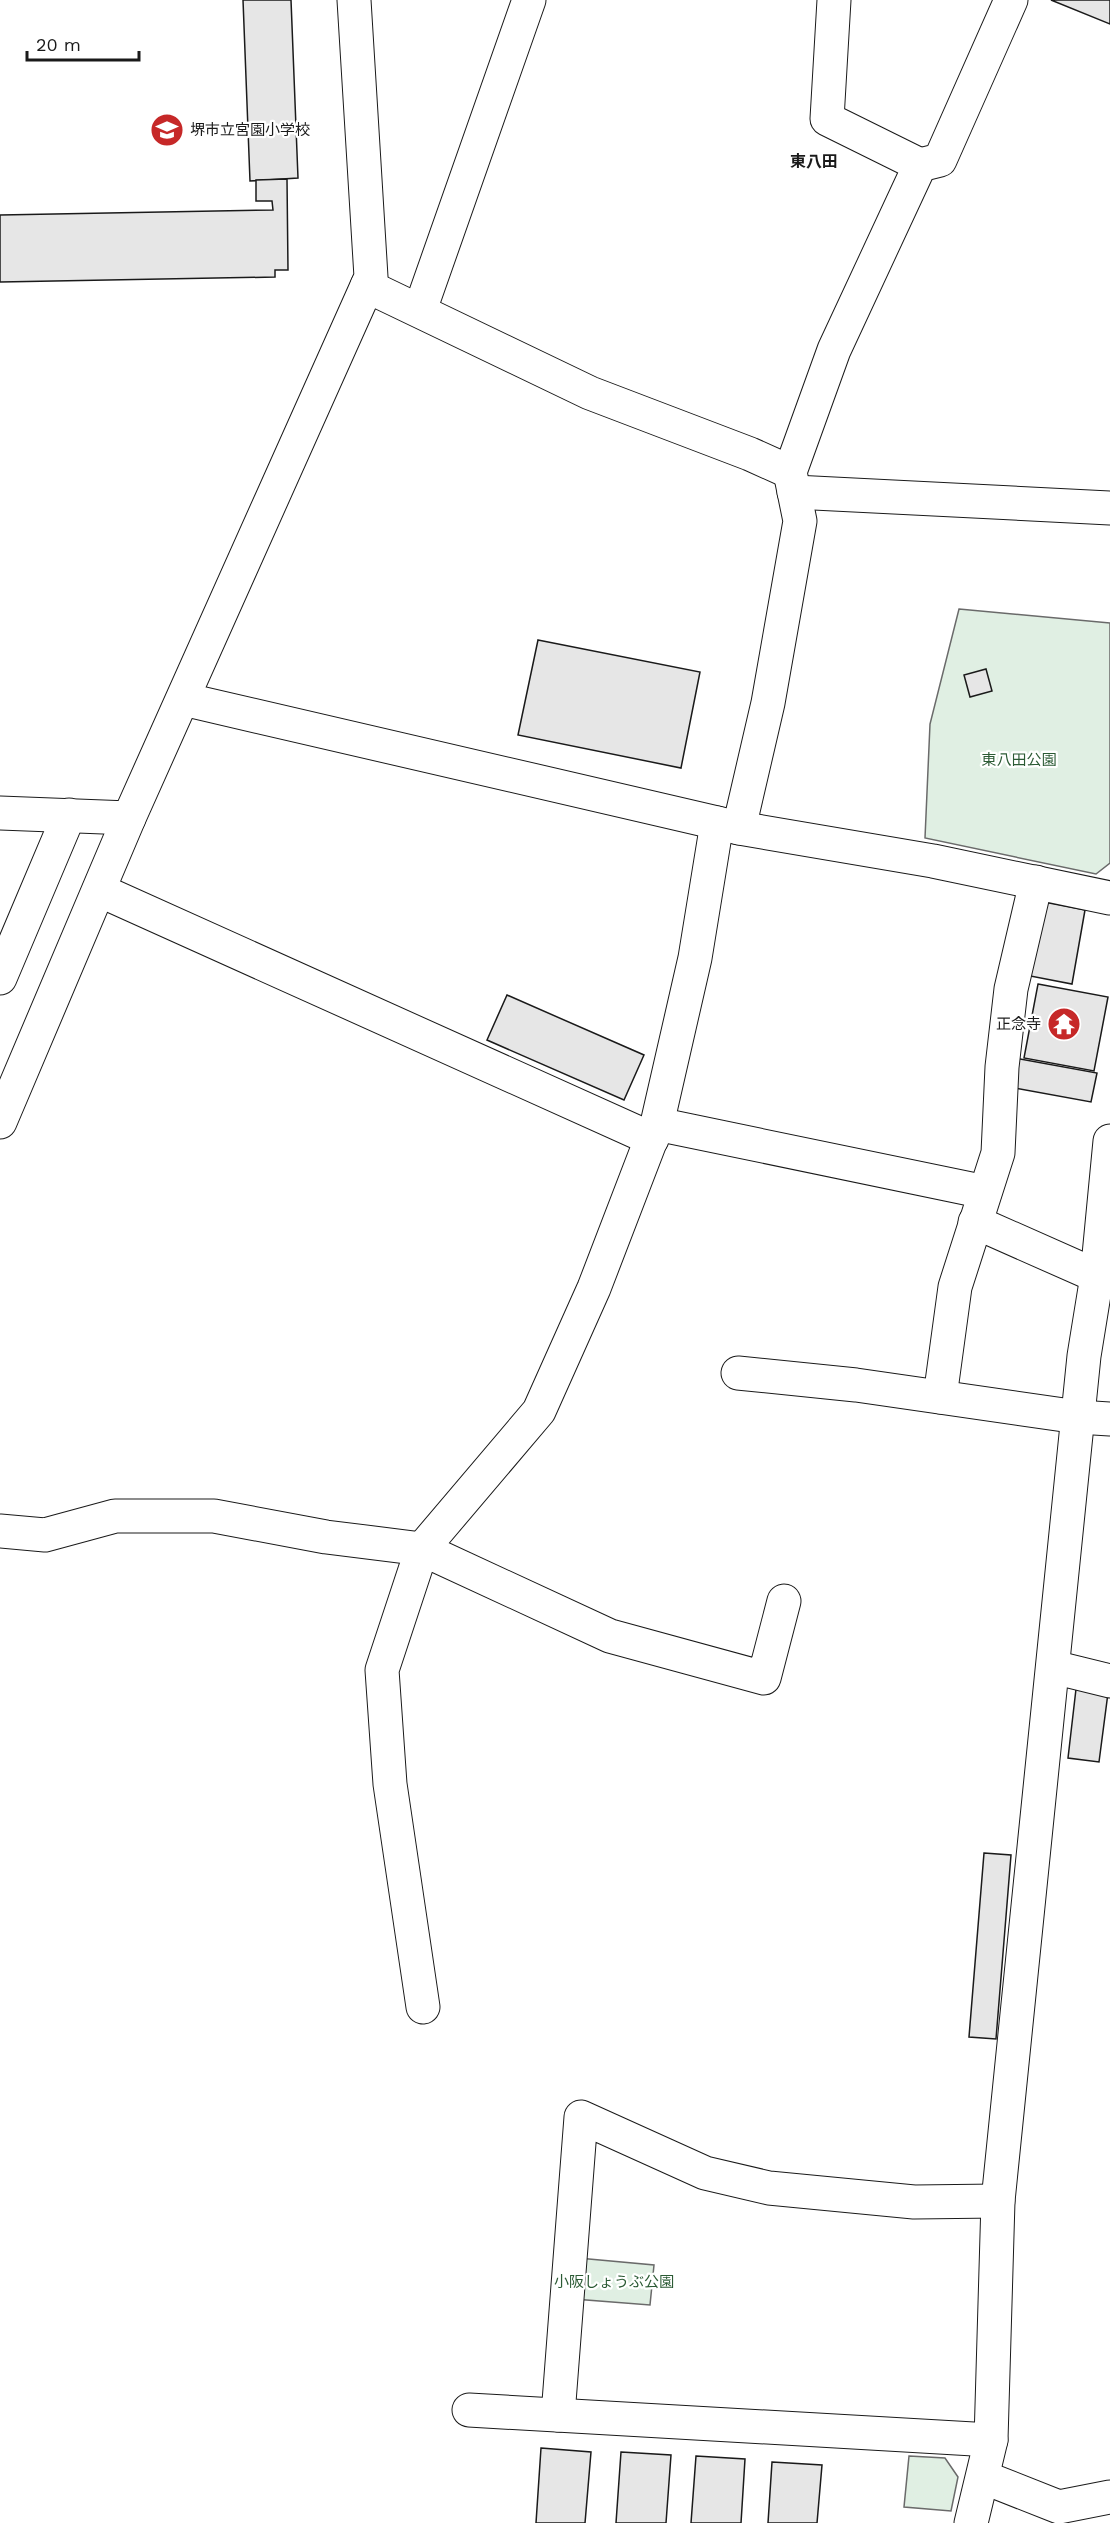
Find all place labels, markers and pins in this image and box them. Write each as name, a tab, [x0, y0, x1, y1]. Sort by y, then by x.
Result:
school or university icon: 堺市立宮園小学校	[149, 112, 185, 148]
place label: 堺市立宮園小学校	[190, 121, 310, 139]
temple icon: 正念寺	[1046, 1006, 1082, 1042]
place label: 正念寺	[996, 1015, 1041, 1033]

